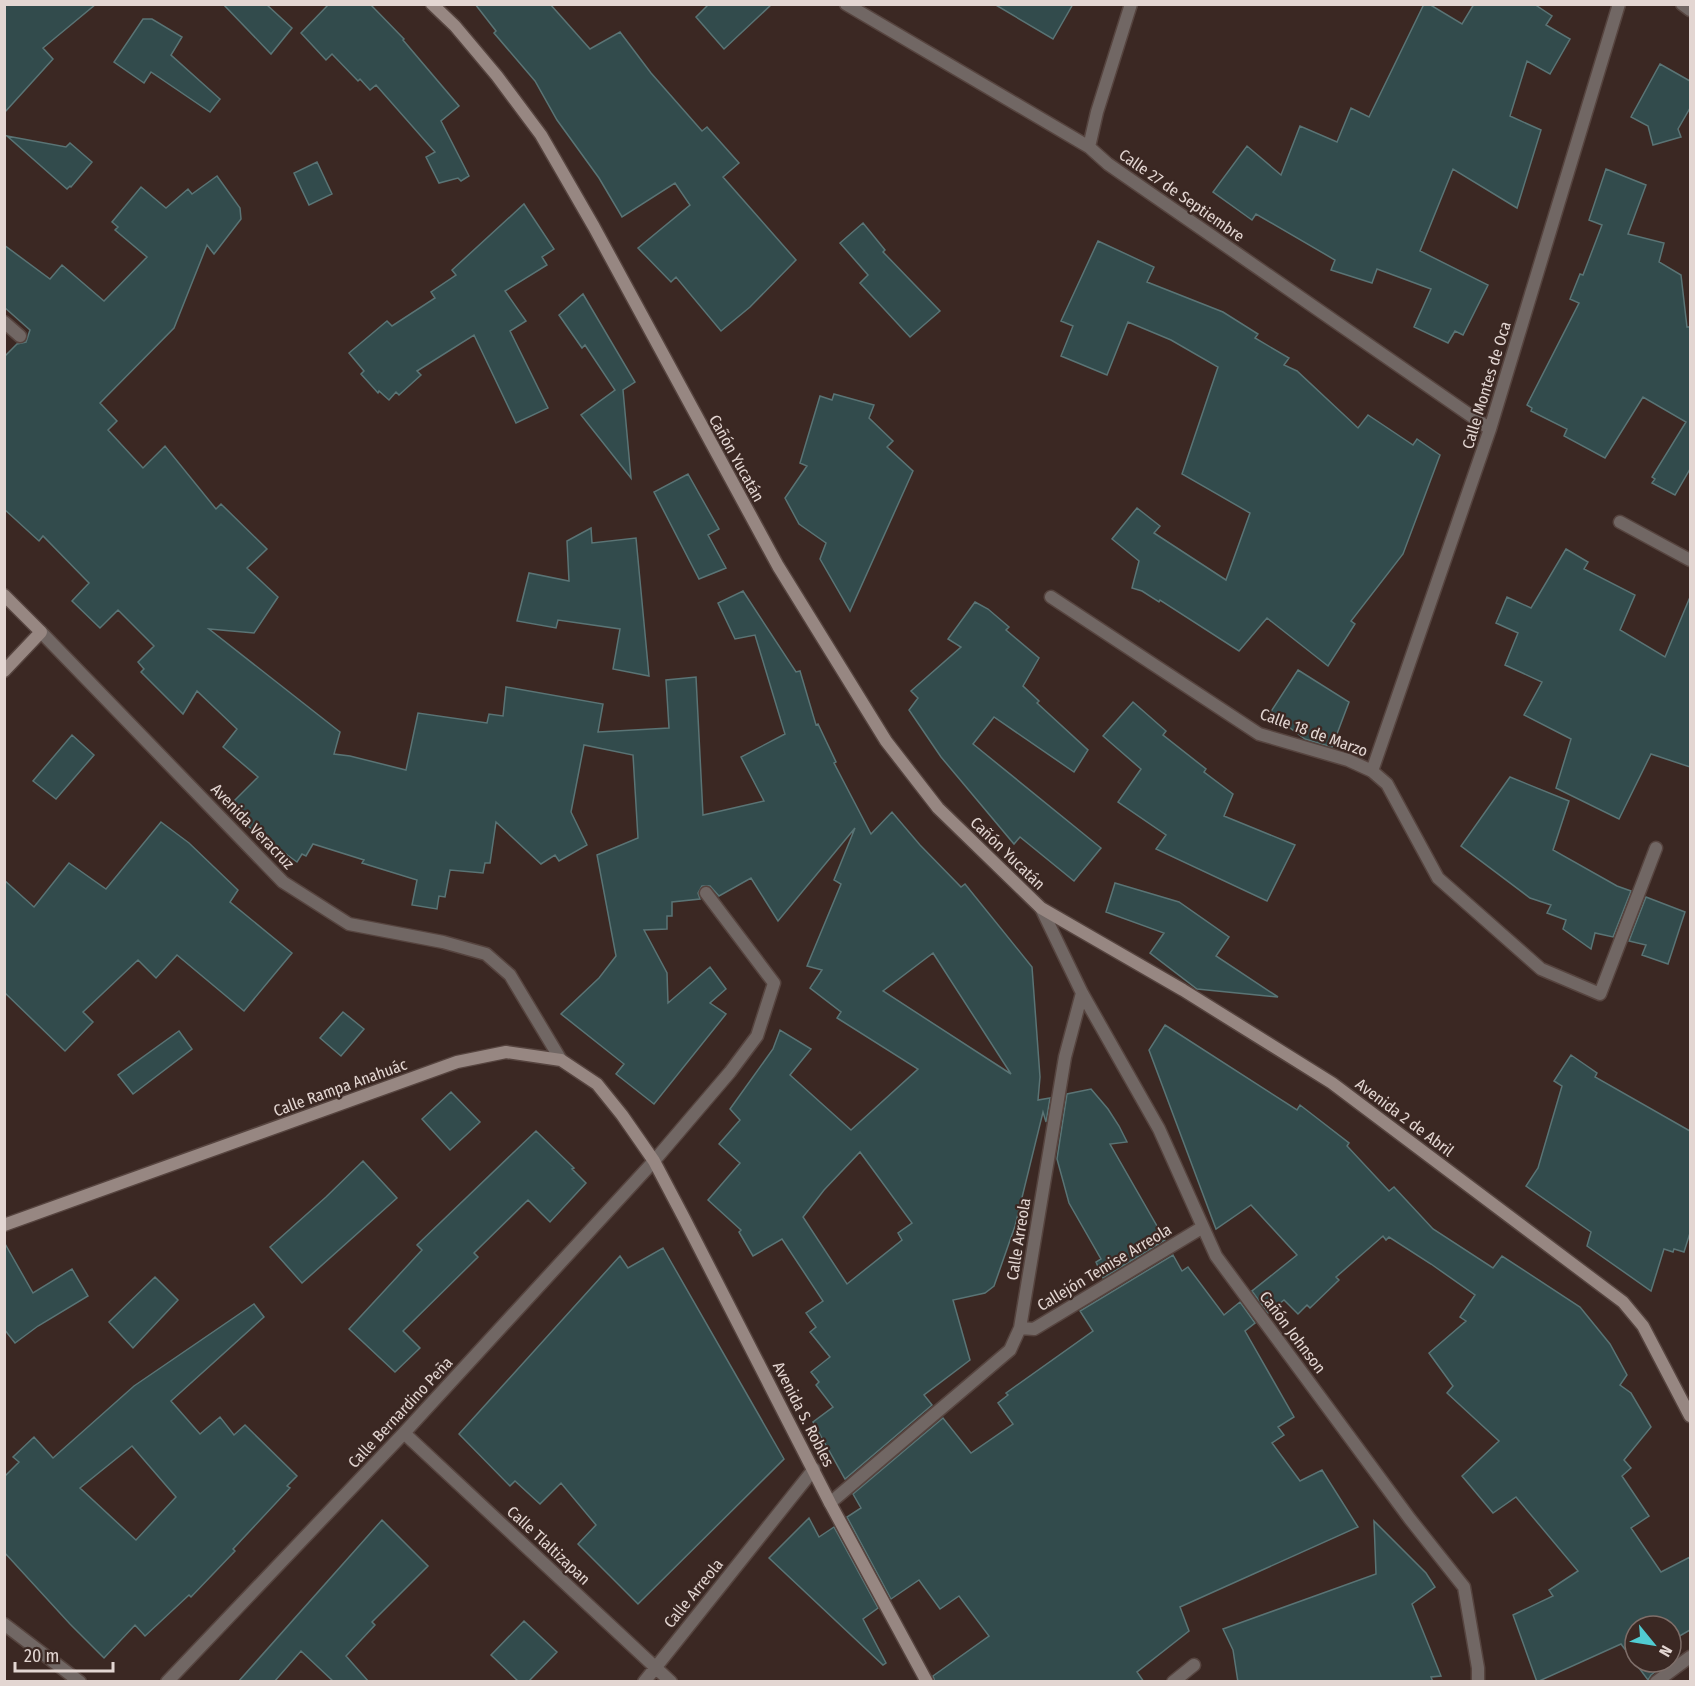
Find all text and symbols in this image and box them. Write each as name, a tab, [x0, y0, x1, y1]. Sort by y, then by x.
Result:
street label: Calle 27 de Septiembre	[1115, 145, 1248, 246]
street label: Calle Montes de Oca	[1458, 319, 1515, 451]
street label: Cañón Yucatán	[705, 412, 768, 505]
street label: Calle 18 de Marzo	[1257, 704, 1370, 761]
street label: Avenida Veracruz	[207, 780, 298, 873]
street label: Cañón Yucatán	[966, 813, 1049, 894]
street label: Calle Rampa Anahuác	[271, 1054, 410, 1120]
street label: Avenida 2 de Abril	[1352, 1074, 1457, 1160]
street label: Calle Arreola	[1003, 1196, 1034, 1282]
street label: Callejón Temise Arreola	[1034, 1220, 1175, 1315]
street label: Cañón Johnson	[1255, 1287, 1330, 1377]
street label: Calle Bernardino Peña	[344, 1353, 457, 1472]
street label: Avenida S. Robles	[769, 1359, 838, 1470]
street label: Calle Tlaltizapan	[503, 1502, 594, 1589]
street label: Calle Arreola	[660, 1555, 727, 1632]
north arrow	[1623, 1614, 1683, 1674]
scale bar	[15, 1635, 112, 1673]
text: N	[1655, 1642, 1676, 1660]
text: 20 m	[24, 1645, 59, 1667]

